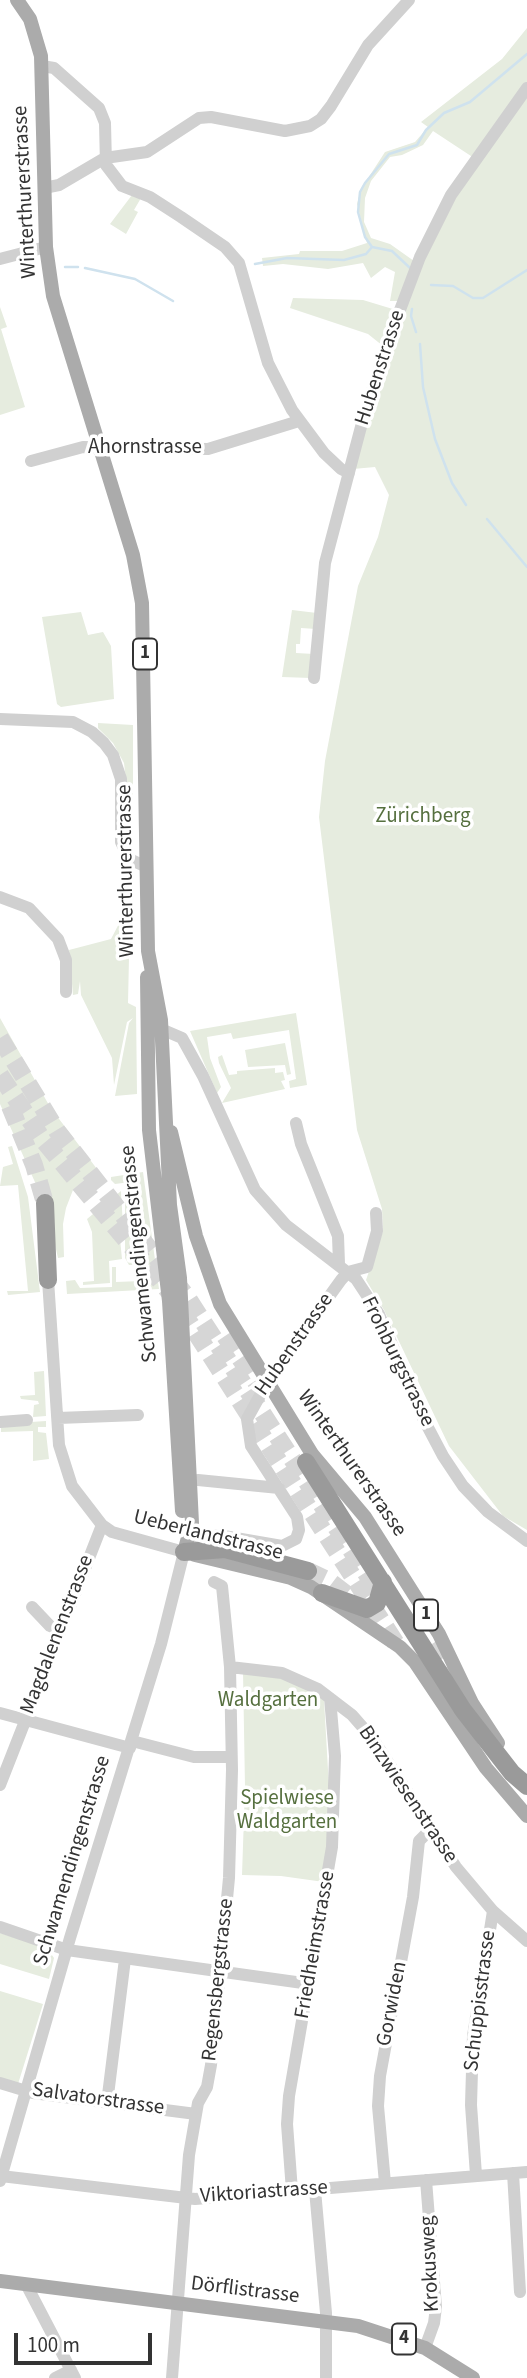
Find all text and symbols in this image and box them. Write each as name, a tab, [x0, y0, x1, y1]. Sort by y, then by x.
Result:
street label: Winterthurerstrasse	[9, 105, 43, 279]
street label: Hubenstrasse	[351, 307, 411, 429]
street label: Ahornstrasse	[88, 435, 202, 461]
road number: 1	[133, 638, 157, 670]
street label: Winterthurerstrasse	[113, 784, 141, 958]
park label: Zürichberg	[375, 804, 471, 830]
street label: Schwamendingenstrasse	[116, 1144, 164, 1364]
street label: Hubenstrasse	[250, 1289, 340, 1401]
street label: Frohburgstrasse	[355, 1293, 439, 1431]
street label: Winterthurerstrasse	[291, 1386, 411, 1542]
street label: Ueberlandstrasse	[131, 1505, 285, 1567]
street label: Magdalenenstrasse	[16, 1552, 100, 1718]
road number: 1	[414, 1600, 438, 1630]
park label: Waldgarten	[218, 1688, 318, 1714]
street label: Binzwiesenstrasse	[352, 1722, 462, 1868]
street label: Schwamendingenstrasse	[29, 1753, 117, 1969]
park label: Spielwiese Waldgarten	[237, 1786, 337, 1836]
street label: Friedheimstrasse	[291, 1869, 341, 2021]
street label: Regensbergstrasse	[198, 1897, 240, 2063]
street label: Schuppisstrasse	[460, 1929, 502, 2073]
street label: Gorwiden	[372, 1959, 414, 2049]
street label: Salvatorstrasse	[30, 2078, 166, 2122]
street label: Viktoriastrasse	[199, 2176, 329, 2210]
street label: Krokusweg	[416, 2215, 446, 2313]
street label: Dörflistrasse	[189, 2272, 301, 2310]
scale bar	[18, 2318, 156, 2362]
road number: 4	[392, 2324, 416, 2354]
text: 100 m	[27, 2330, 80, 2360]

